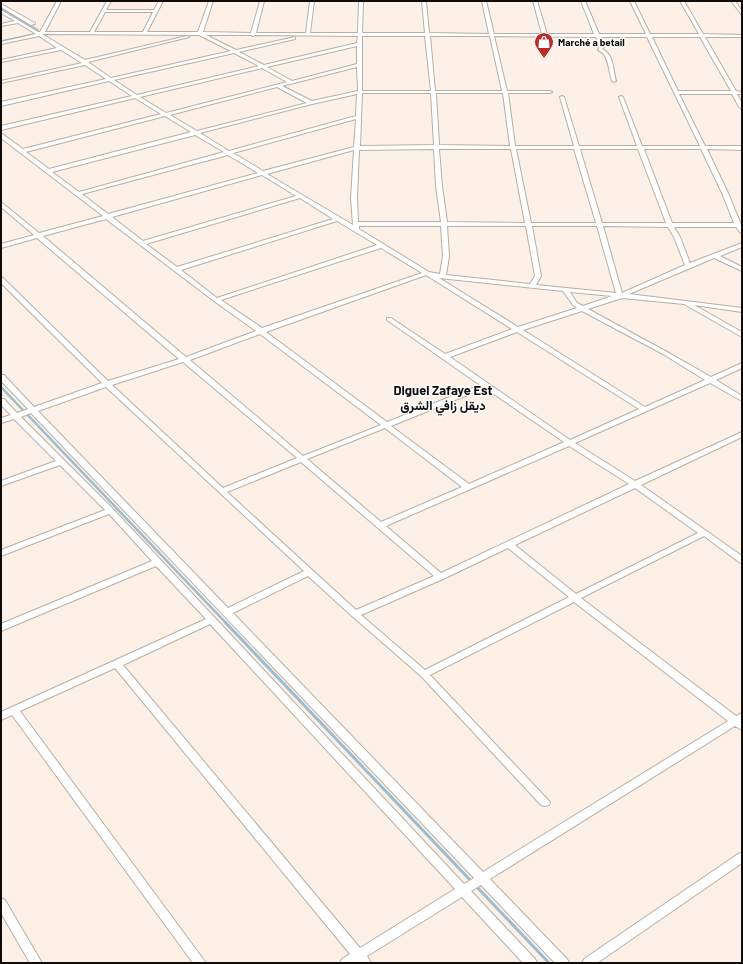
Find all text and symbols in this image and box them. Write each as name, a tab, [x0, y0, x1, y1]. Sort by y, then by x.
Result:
shop icon: Marché a betail	[533, 31, 555, 59]
place label: Marché a betail	[558, 36, 625, 48]
district label: Diguel Zafaye Est ديقل زافي الشرق	[394, 382, 493, 416]

